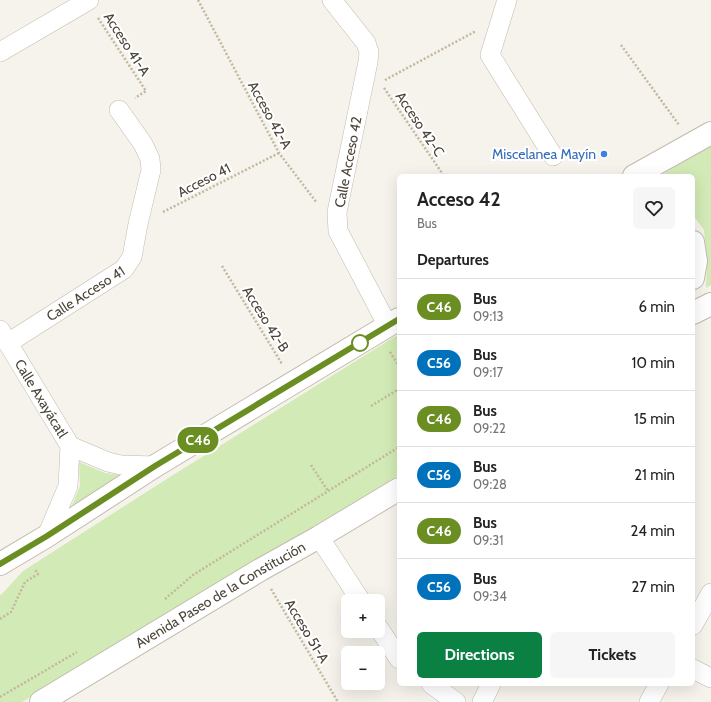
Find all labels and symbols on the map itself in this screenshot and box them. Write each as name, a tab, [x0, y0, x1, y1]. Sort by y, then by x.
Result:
street label: Acceso 41-A	[100, 9, 154, 79]
street label: Acceso 42-A	[244, 78, 296, 152]
street label: Acceso 42-C	[392, 88, 449, 160]
street label: Calle Acceso 42	[330, 115, 366, 209]
place label: Miscelanea Mayín	[492, 145, 596, 163]
marker: Miscelanea Mayín	[599, 149, 609, 159]
street label: Acceso 41	[174, 159, 234, 201]
street label: Calle Acceso 41	[43, 262, 128, 325]
street label: Acceso 42-B	[239, 283, 293, 355]
unlabelled marker	[351, 334, 369, 352]
street label: Calle Axayácatl	[11, 356, 72, 442]
line badge: C46	[175, 427, 221, 453]
street label: Avenida Paseo de la Constitución	[132, 537, 309, 652]
street label: Acceso 51-A	[281, 596, 333, 667]

